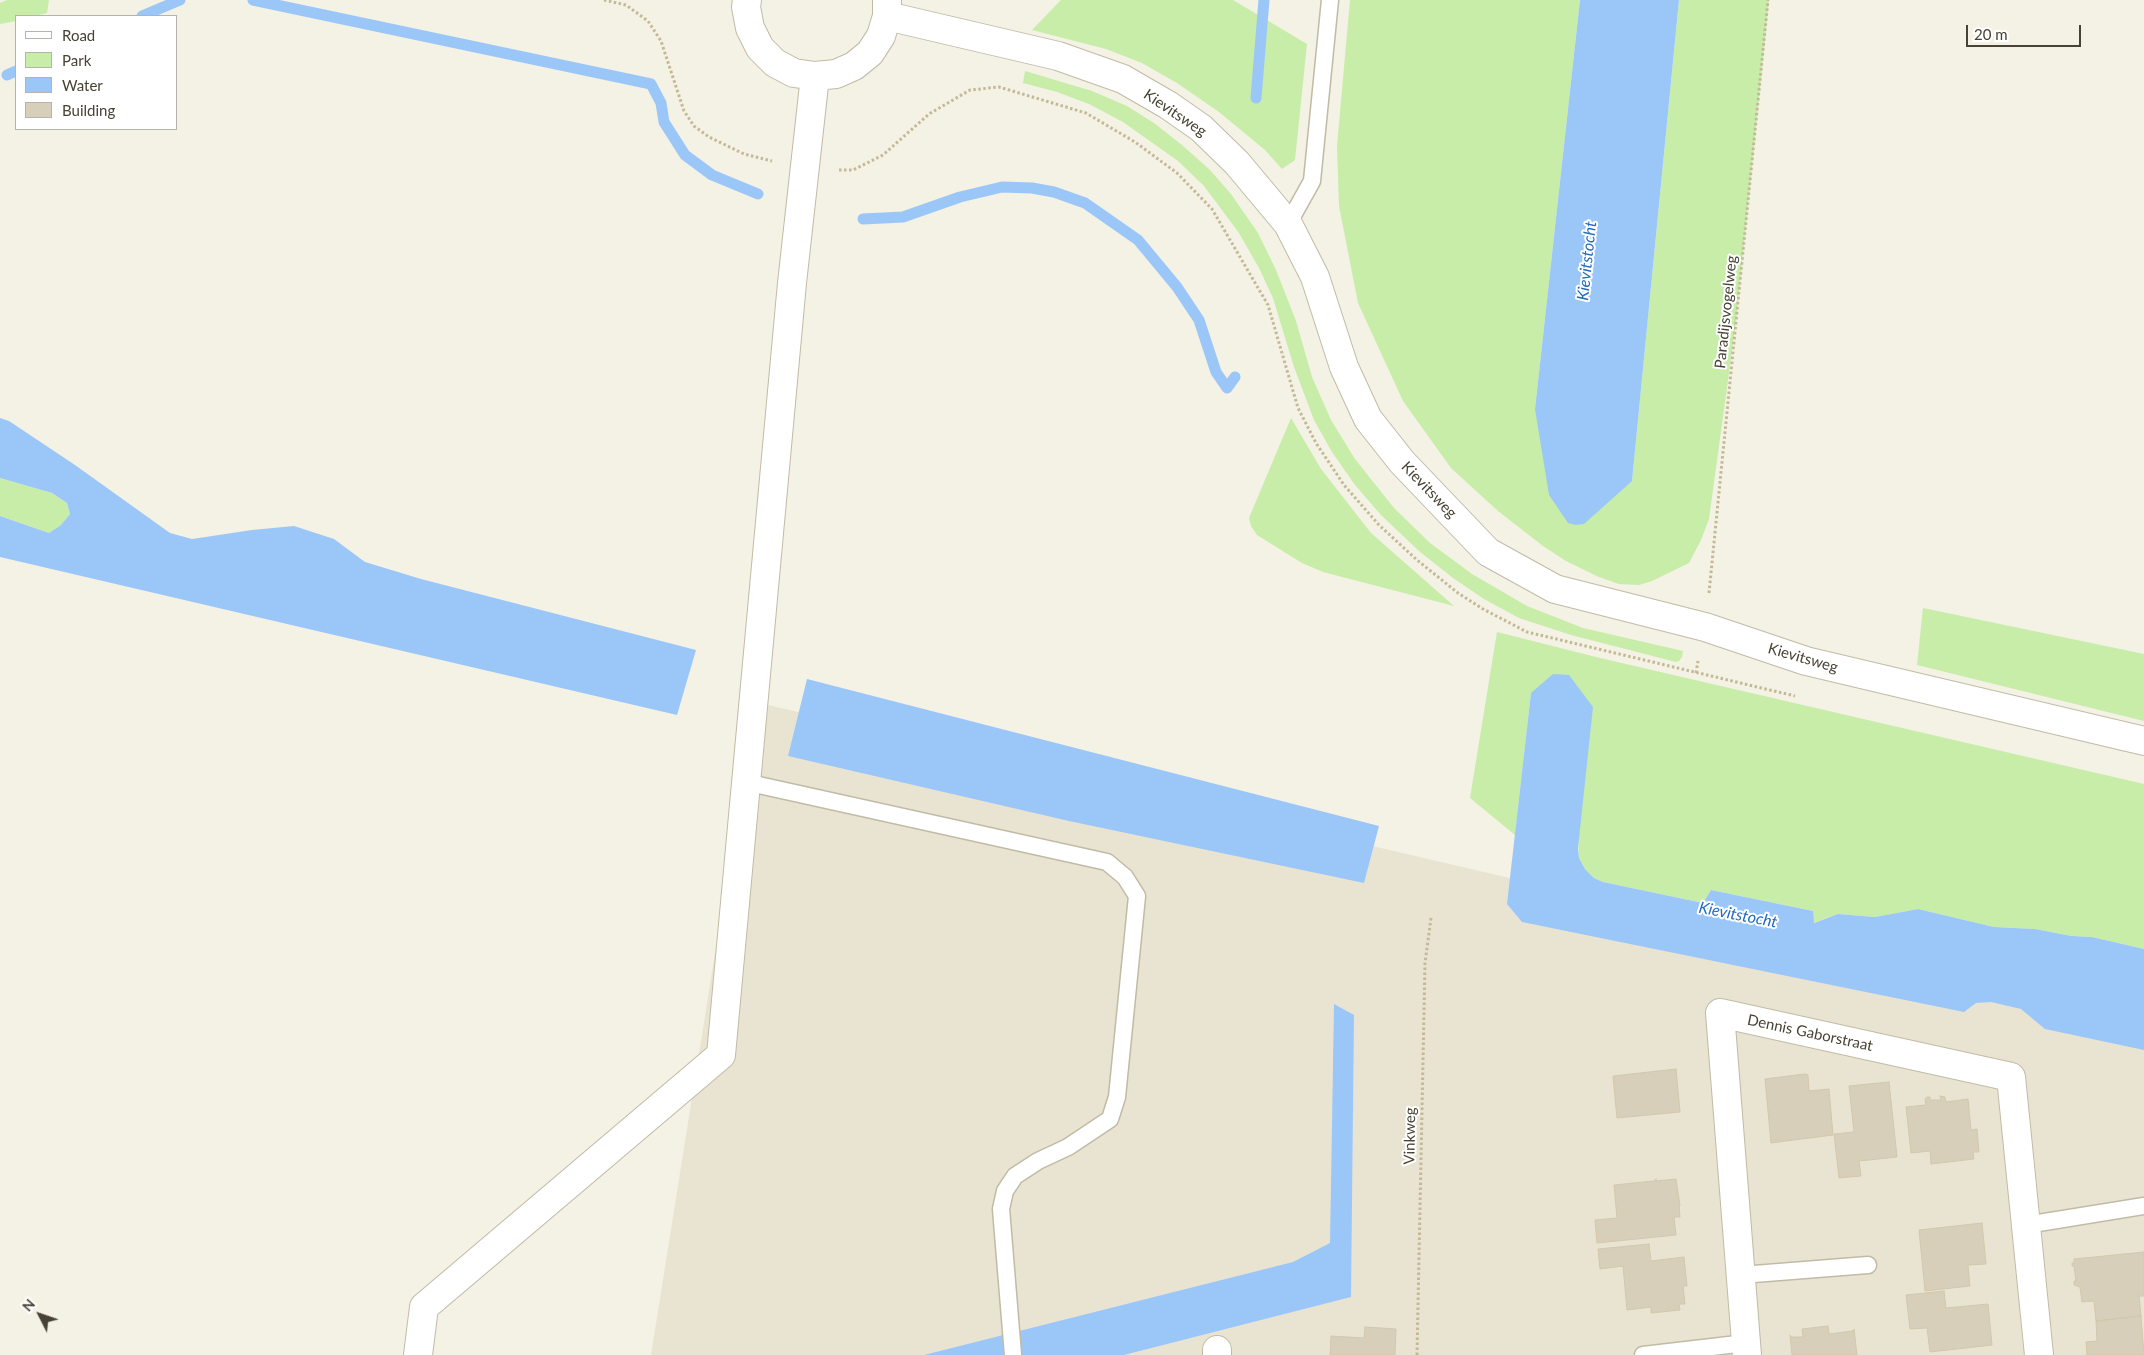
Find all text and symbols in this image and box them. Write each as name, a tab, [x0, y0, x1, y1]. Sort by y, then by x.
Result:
legend	[15, 15, 178, 130]
scale bar	[1969, 15, 2084, 47]
text: 20 m	[1974, 25, 2008, 43]
text: Road	[62, 26, 95, 44]
text: Park	[62, 51, 91, 69]
text: Water	[62, 76, 103, 94]
street label: Kievitsweg	[1140, 85, 1210, 141]
text: Building	[62, 101, 115, 119]
water label: Kievitstocht	[1573, 220, 1601, 302]
street label: Paradijsvogelweg	[1711, 255, 1741, 369]
street label: Kievitsweg	[1398, 458, 1460, 522]
street label: Kievitsweg	[1766, 639, 1840, 677]
water label: Kievitstocht	[1697, 898, 1779, 932]
street label: Dennis Gaborstraat	[1746, 1011, 1874, 1055]
street label: Vinkweg	[1401, 1107, 1419, 1165]
north arrow	[15, 1290, 65, 1340]
text: N	[18, 1295, 38, 1314]

